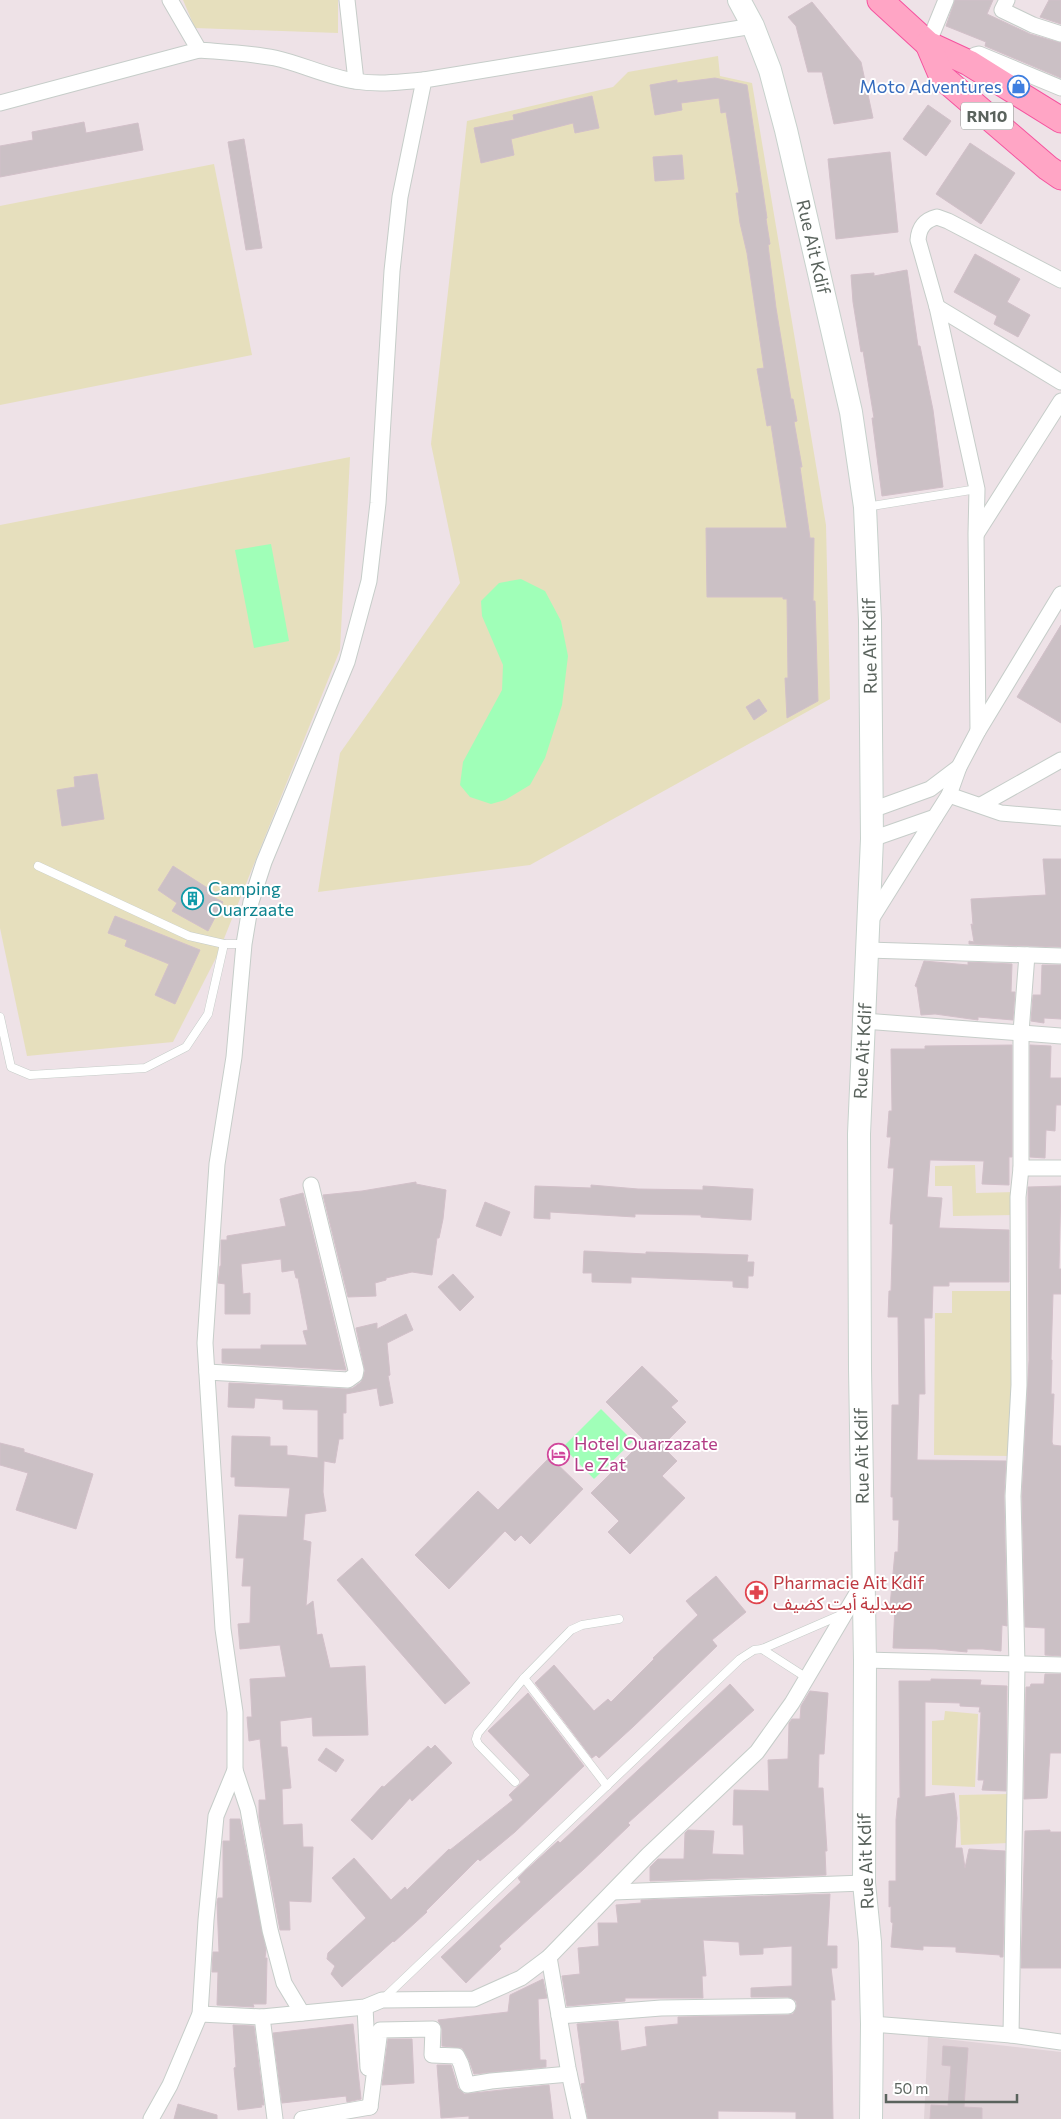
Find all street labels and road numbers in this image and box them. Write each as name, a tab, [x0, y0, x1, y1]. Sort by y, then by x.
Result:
road number: RN10	[961, 102, 1013, 130]
street label: Rue Ait Kdif	[792, 197, 836, 297]
street label: Rue Ait Kdif	[857, 597, 881, 694]
street label: Rue Ait Kdif	[848, 1001, 876, 1100]
street label: Rue Ait Kdif	[849, 1407, 873, 1504]
street label: Rue Ait Kdif	[852, 1812, 878, 1910]

